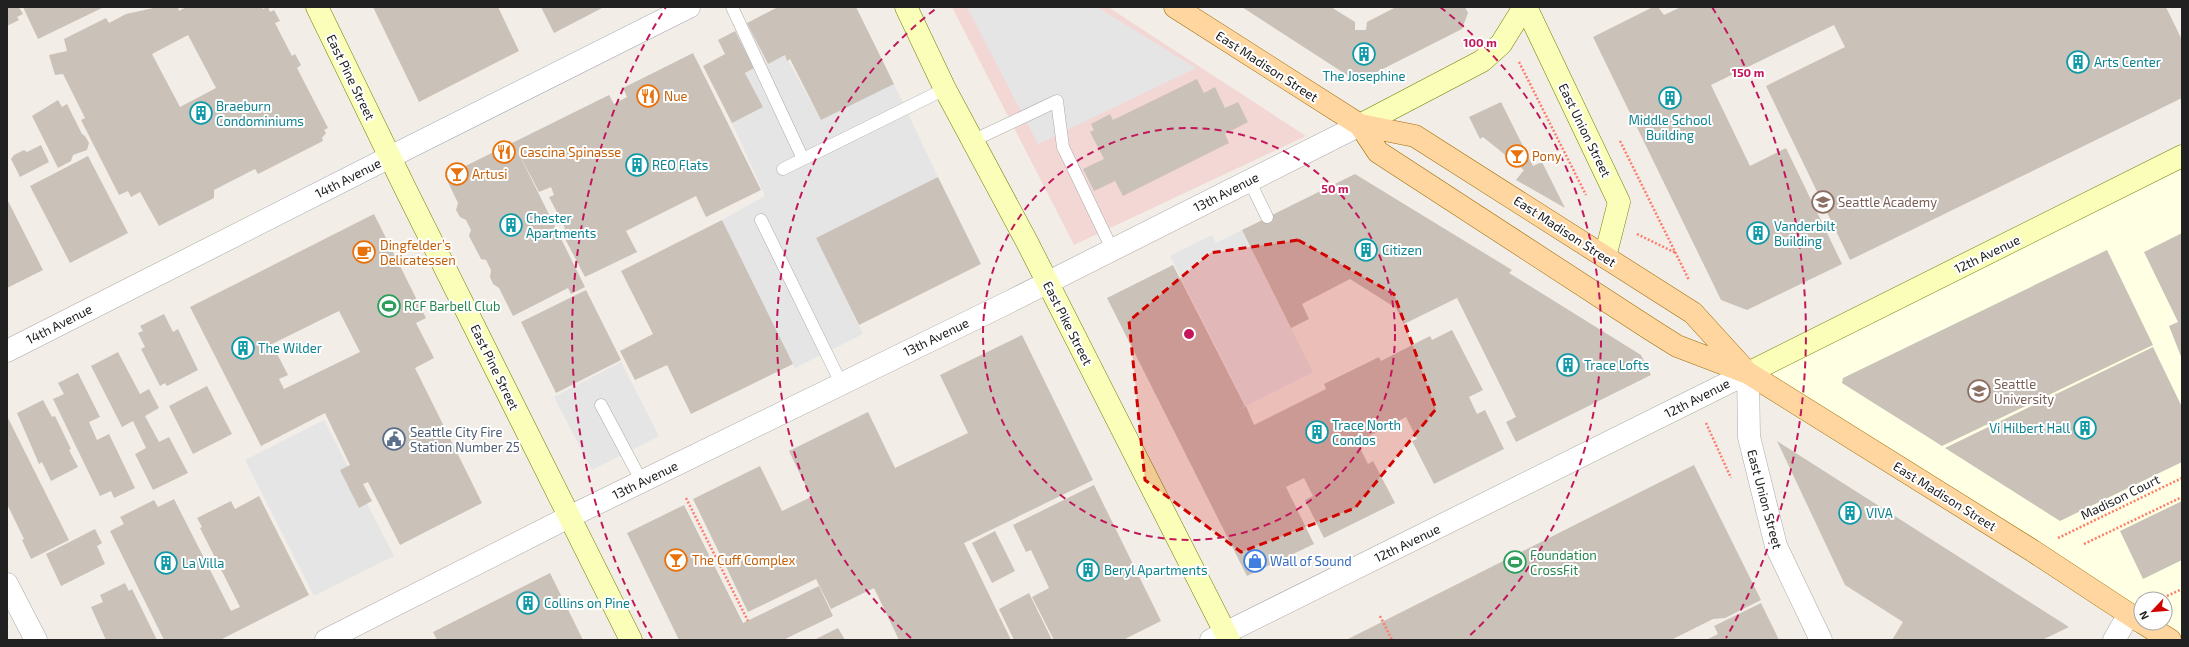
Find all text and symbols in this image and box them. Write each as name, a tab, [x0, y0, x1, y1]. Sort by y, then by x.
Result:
street label: East Madison Street	[1213, 27, 1321, 105]
street label: East Pine Street	[323, 32, 379, 122]
text: 100 m	[1463, 35, 1497, 49]
building icon: The Josephine	[1351, 41, 1377, 67]
building icon: Arts Center	[2065, 49, 2091, 75]
place label: Arts Center	[2094, 54, 2161, 70]
text: 150 m	[1732, 65, 1764, 79]
place label: The Josephine	[1323, 68, 1406, 84]
street label: East Union Street	[1555, 81, 1615, 180]
restaurant icon: Nue	[635, 83, 661, 109]
building icon: Middle School Building	[1657, 85, 1683, 111]
place label: Nue	[664, 88, 688, 104]
place label: Braeburn Condominiums	[216, 98, 304, 129]
building icon: Braeburn Condominiums	[188, 100, 214, 126]
place label: Middle School Building	[1628, 112, 1712, 143]
restaurant icon: Cascina Spinasse	[491, 139, 517, 165]
bar icon: Pony	[1504, 143, 1530, 169]
place label: Cascina Spinasse	[520, 144, 621, 160]
place label: Pony	[1532, 148, 1562, 164]
building icon: REO Flats	[624, 152, 650, 178]
street label: 14th Avenue	[312, 155, 384, 201]
place label: REO Flats	[652, 157, 708, 173]
bar icon: Artusi	[444, 161, 470, 187]
place label: Artusi	[472, 166, 508, 182]
street label: 13th Avenue	[1191, 169, 1261, 215]
text: 50 m	[1321, 181, 1349, 195]
school or university icon: Seattle Academy	[1810, 189, 1836, 215]
street label: East Madison Street	[1511, 192, 1619, 270]
place label: Seattle Academy	[1838, 194, 1937, 210]
place label: Chester Apartments	[526, 210, 596, 241]
building icon: Chester Apartments	[498, 212, 524, 238]
place label: Vanderbilt Building	[1774, 218, 1835, 249]
building icon: Vanderbilt Building	[1745, 220, 1771, 246]
street label: 12th Avenue	[1952, 231, 2022, 277]
place label: Dingfelder’s Delicatessen	[380, 237, 456, 268]
building icon: Citizen	[1353, 237, 1379, 263]
cafe icon: Dingfelder’s Delicatessen	[351, 239, 377, 265]
place label: Citizen	[1382, 242, 1422, 258]
street label: East Pike Street	[1040, 278, 1096, 368]
sports icon: RCF Barbell Club	[376, 293, 402, 319]
place label: RCF Barbell Club	[404, 298, 500, 314]
street label: 14th Avenue	[23, 301, 95, 347]
street label: 13th Avenue	[901, 314, 971, 360]
street label: East Pine Street	[467, 322, 523, 412]
centre of rings	[1182, 327, 1196, 341]
building icon: The Wilder	[230, 335, 256, 361]
place label: The Wilder	[258, 340, 322, 356]
building icon: Trace Lofts	[1555, 352, 1581, 378]
place label: Trace Lofts	[1584, 357, 1649, 373]
street label: 12th Avenue	[1662, 375, 1732, 421]
place label: Seattle University	[1994, 376, 2054, 407]
school or university icon: Seattle University	[1966, 378, 1992, 404]
building icon: Vi Hilbert Hall	[2072, 415, 2098, 441]
place label: Trace North Condos	[1332, 417, 1401, 448]
building icon: Trace North Condos	[1304, 419, 1330, 445]
place label: Vi Hilbert Hall	[1989, 420, 2070, 436]
place label: Seattle City Fire Station Number 25	[410, 424, 520, 455]
public building icon: Seattle City Fire Station Number 25	[381, 426, 407, 452]
street label: East Union Street	[1744, 448, 1786, 551]
street label: 13th Avenue	[610, 457, 680, 503]
street label: East Madison Street	[1890, 458, 2000, 534]
street label: Madison Court	[2078, 471, 2162, 523]
building icon: VIVA	[1837, 500, 1863, 526]
place label: VIVA	[1866, 505, 1893, 521]
street label: 12th Avenue	[1372, 520, 1442, 566]
bar icon: The Cuff Complex	[663, 547, 689, 573]
place label: Foundation CrossFit	[1530, 547, 1597, 578]
shop icon: Wall of Sound	[1242, 548, 1268, 574]
sports icon: Foundation CrossFit	[1502, 549, 1528, 575]
building icon: La Villa	[153, 550, 179, 576]
place label: The Cuff Complex	[692, 552, 796, 568]
place label: Wall of Sound	[1270, 553, 1352, 569]
place label: La Villa	[182, 555, 224, 571]
building icon: Beryl Apartments	[1075, 557, 1101, 583]
place label: Beryl Apartments	[1104, 562, 1208, 578]
building icon: Collins on Pine	[515, 590, 541, 616]
north arrow	[2133, 591, 2173, 631]
place label: Collins on Pine	[544, 595, 630, 611]
text: N	[2136, 609, 2151, 622]

